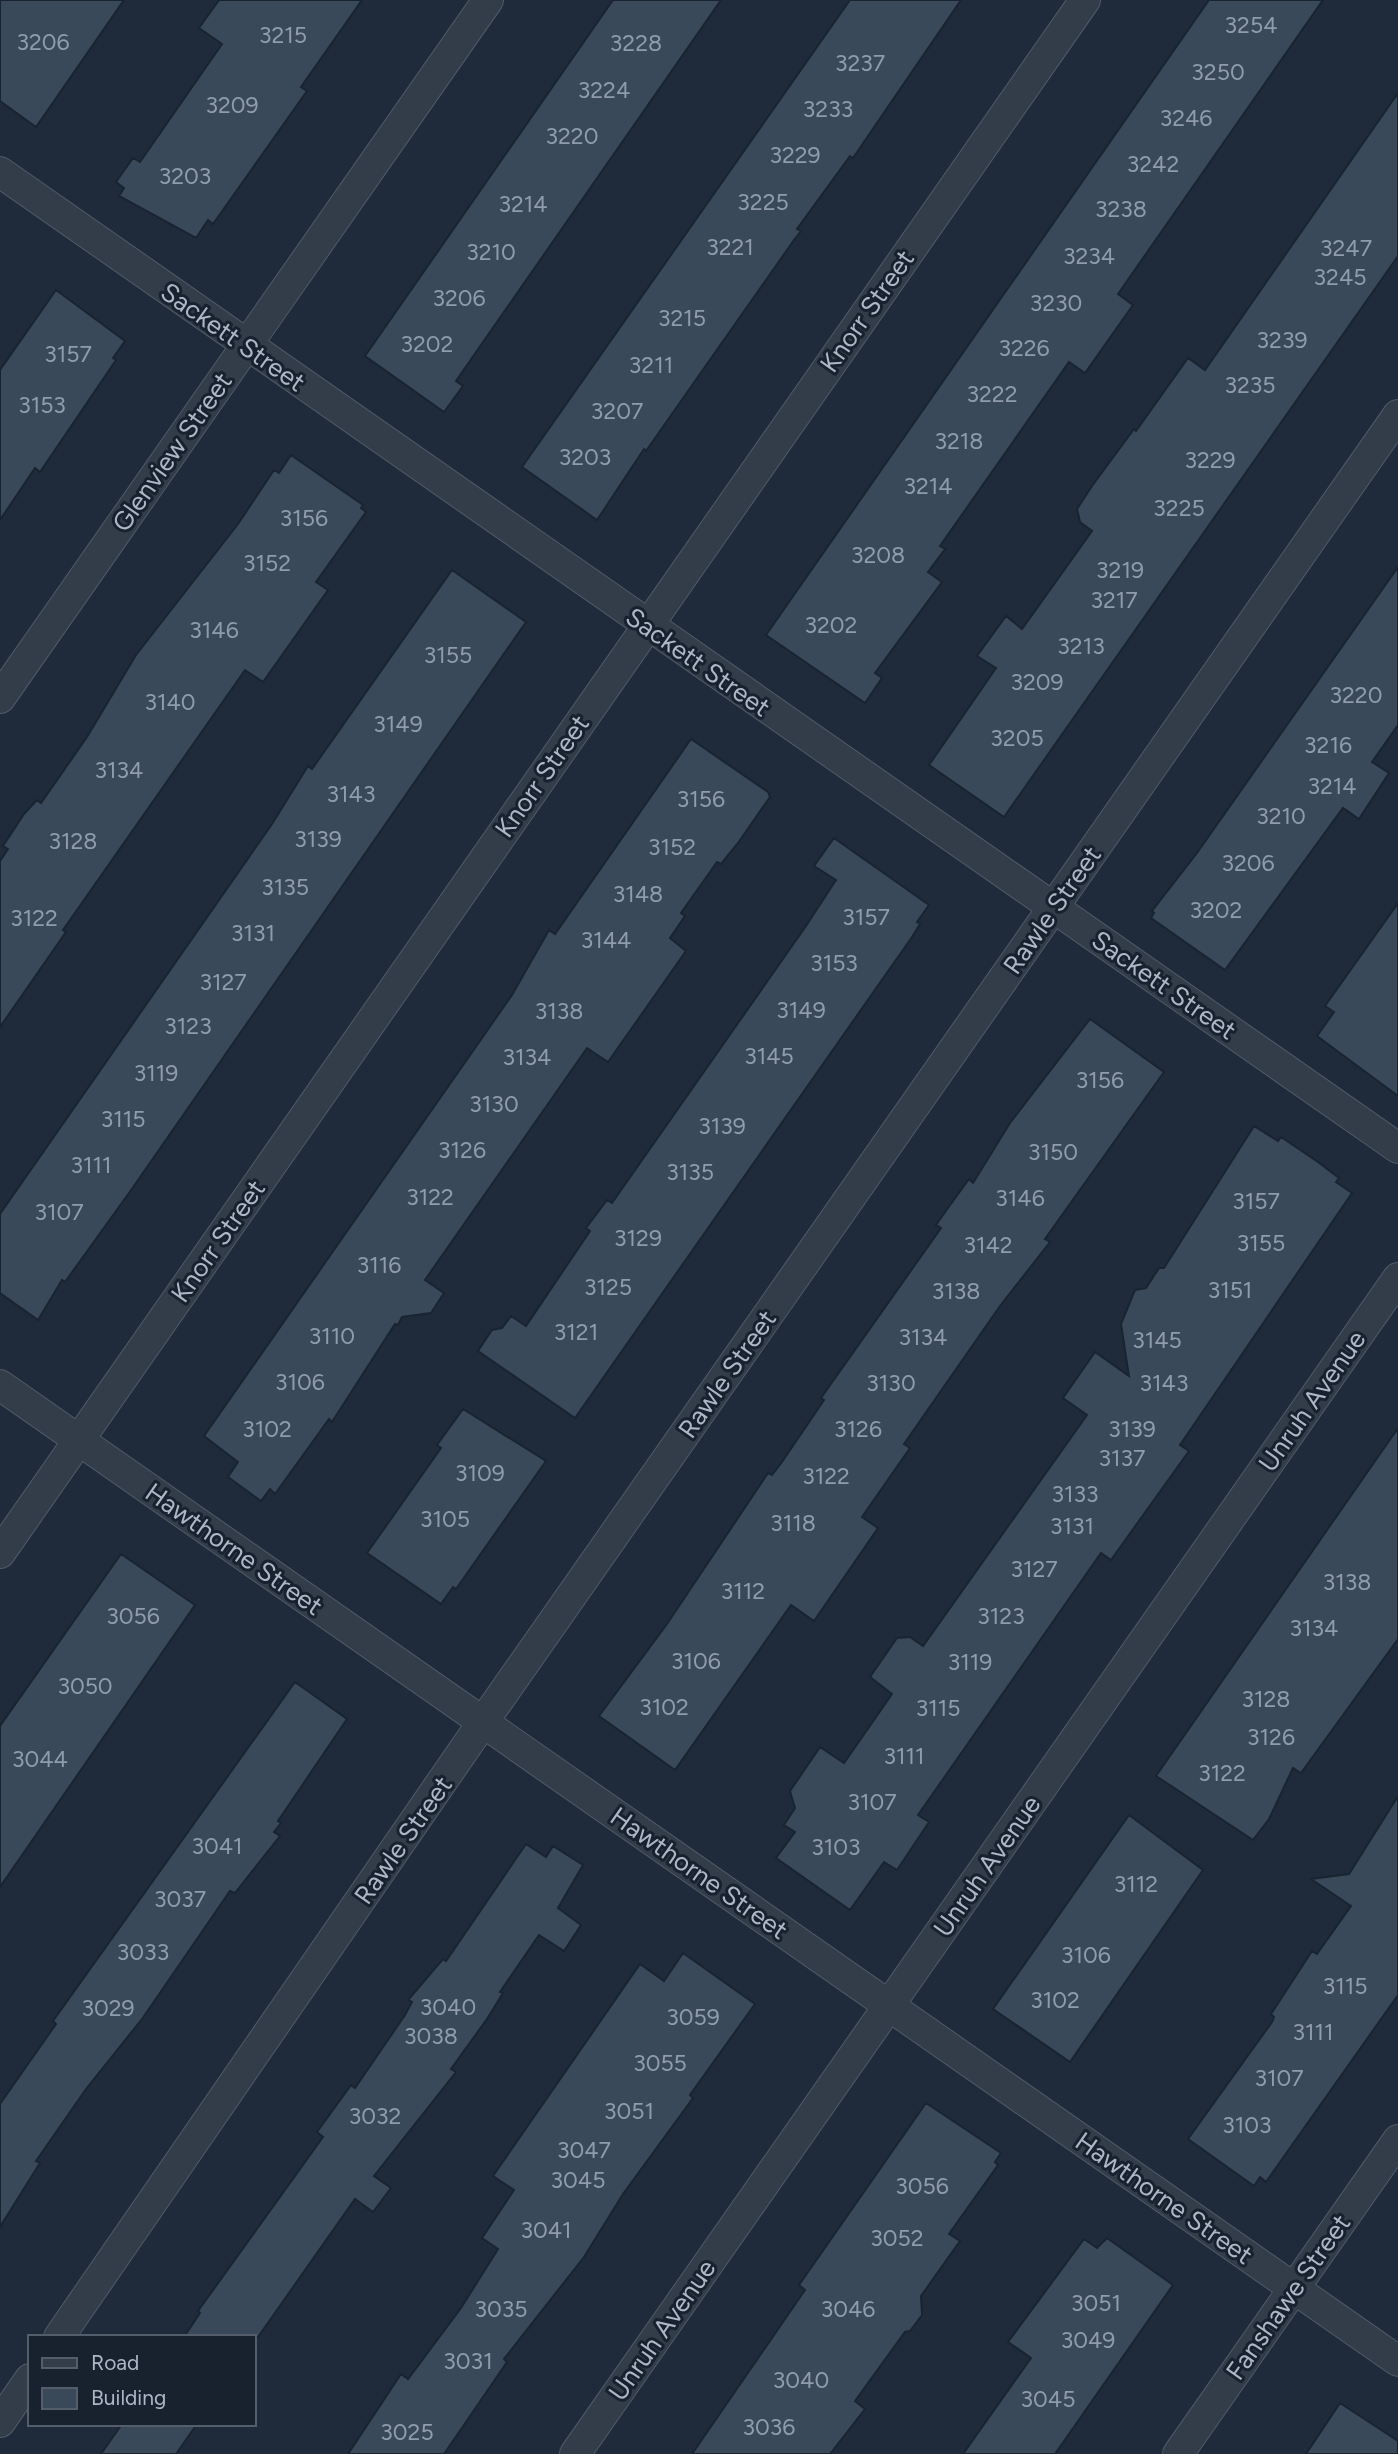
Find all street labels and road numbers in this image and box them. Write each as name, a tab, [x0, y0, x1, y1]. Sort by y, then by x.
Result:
street label: Knorr Street	[813, 243, 921, 378]
street label: Sackett Street	[155, 276, 311, 399]
street label: Glenview Street	[105, 366, 239, 538]
street label: Sackett Street	[620, 601, 776, 724]
street label: Knorr Street	[488, 708, 596, 843]
street label: Rawle Street	[996, 840, 1108, 980]
street label: Sackett Street	[1086, 924, 1242, 1047]
street label: Knorr Street	[164, 1173, 272, 1308]
street label: Rawle Street	[671, 1304, 783, 1444]
street label: Unruh Avenue	[1252, 1324, 1372, 1478]
street label: Hawthorne Street	[139, 1476, 329, 1622]
street label: Rawle Street	[347, 1770, 459, 1910]
street label: Unruh Avenue	[927, 1789, 1047, 1943]
street label: Hawthorne Street	[604, 1800, 794, 1946]
street label: Hawthorne Street	[1069, 2125, 1259, 2271]
street label: Fanshawe Street	[1219, 2208, 1357, 2386]
street label: Unruh Avenue	[602, 2253, 722, 2407]

